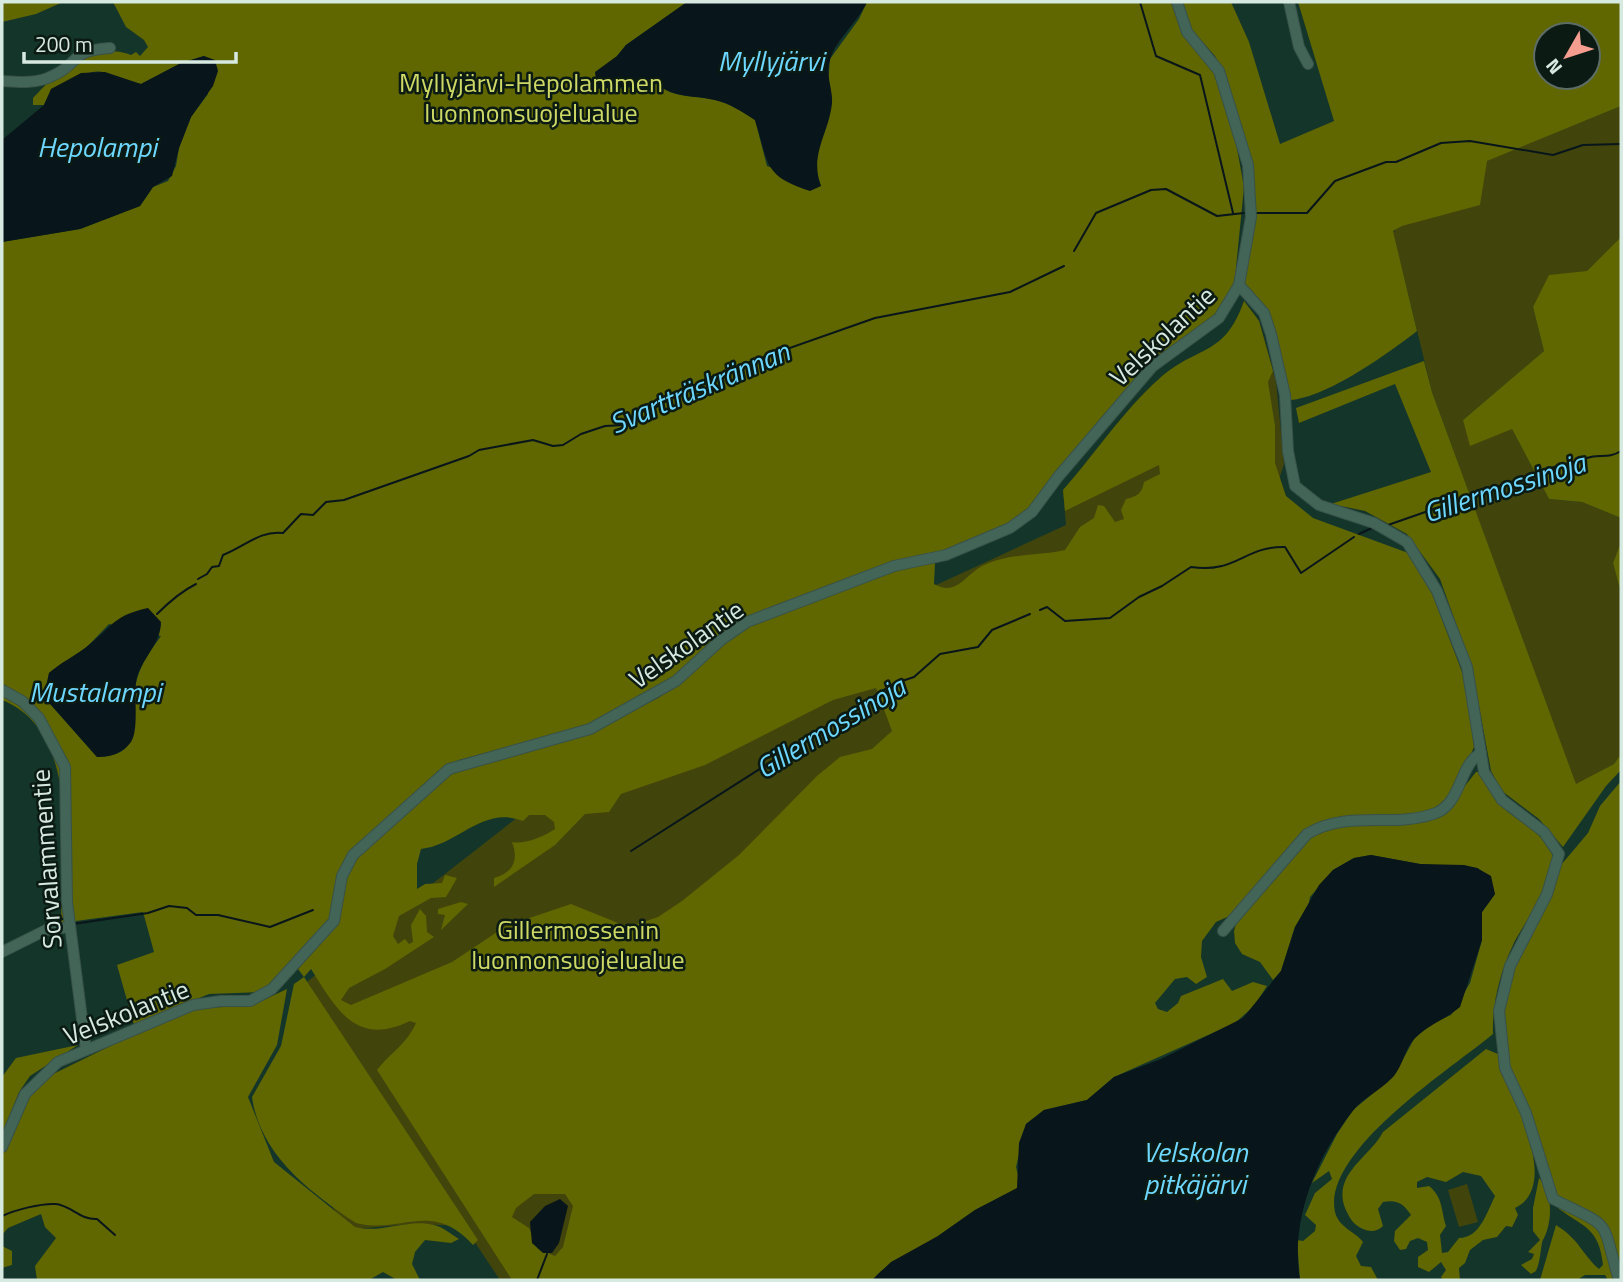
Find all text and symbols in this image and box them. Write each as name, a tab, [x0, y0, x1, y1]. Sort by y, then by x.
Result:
scale bar	[24, 21, 236, 65]
north arrow	[1532, 21, 1602, 91]
text: 200 m	[35, 28, 92, 60]
water label: Myllyjärvi	[718, 39, 827, 82]
text: N	[1538, 53, 1569, 81]
park label: Myllyjärvi-Hepolammen luonnonsuojelualue	[399, 63, 663, 132]
water label: Hepolampi	[37, 125, 160, 168]
street label: Velskolantie	[1100, 277, 1224, 395]
water label: Svartträskrännan	[602, 329, 797, 444]
water label: Gillermossinoja	[1417, 440, 1593, 533]
street label: Velskolantie	[621, 590, 751, 698]
water label: Gillermossinoja	[747, 664, 915, 789]
water label: Mustalampi	[29, 670, 164, 713]
street label: Sorvalammentie	[20, 768, 72, 950]
park label: Gillermossenin luonnonsuojelualue	[471, 910, 685, 979]
street label: Velskolantie	[57, 969, 195, 1055]
water label: Velskolan pitkäjärvi	[1142, 1130, 1249, 1205]

